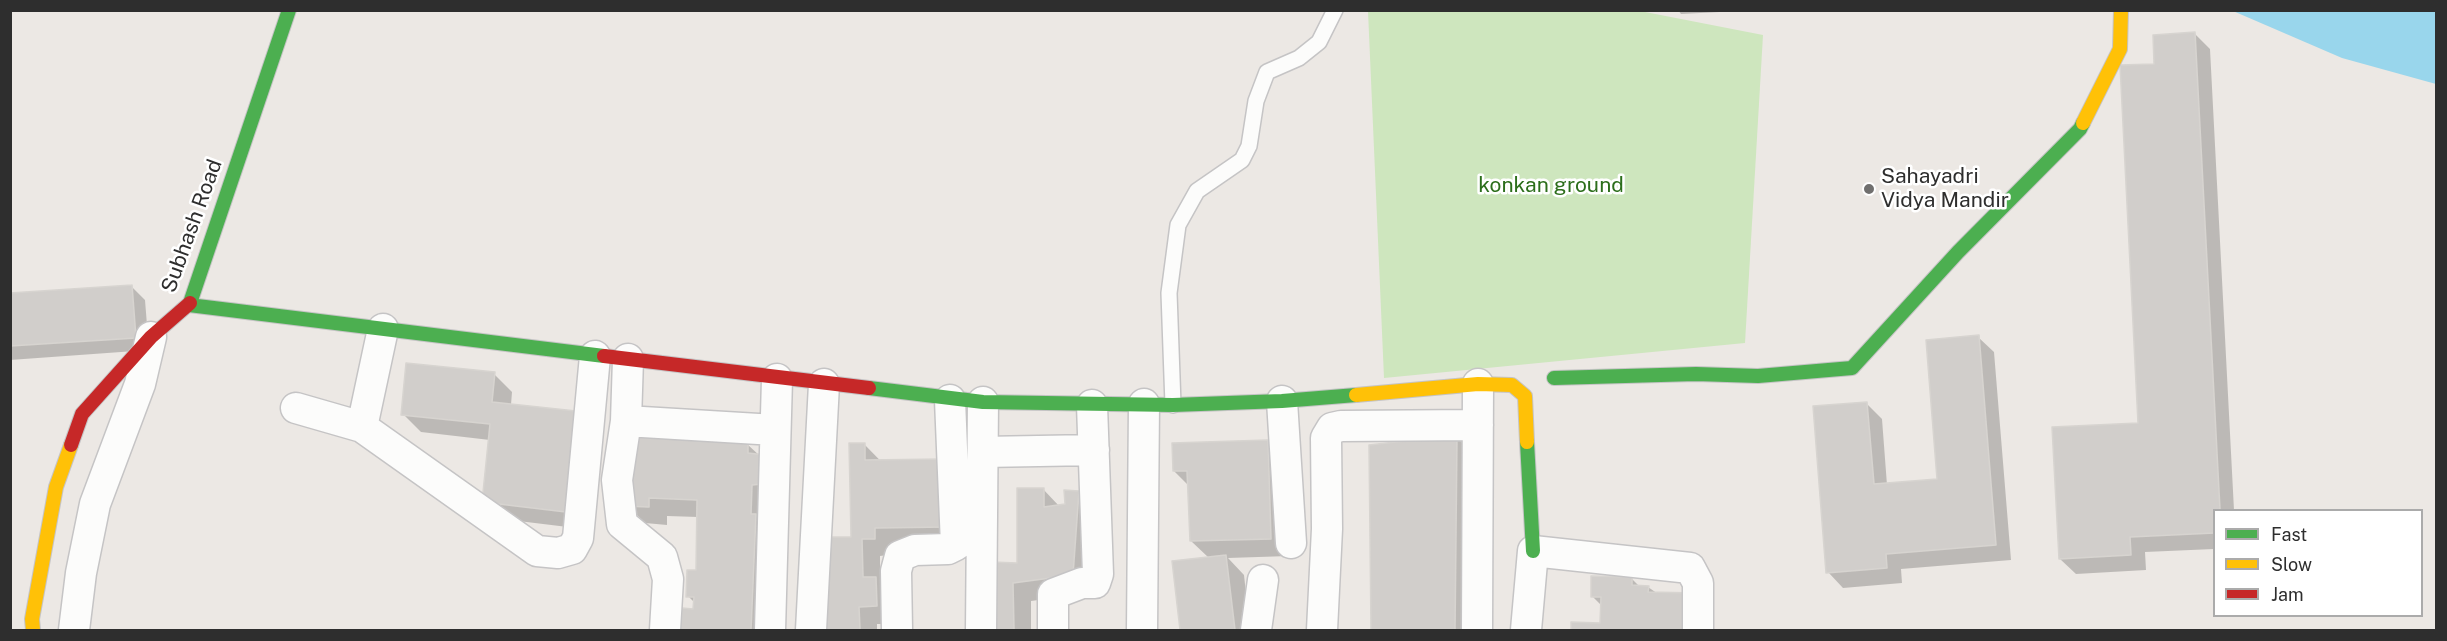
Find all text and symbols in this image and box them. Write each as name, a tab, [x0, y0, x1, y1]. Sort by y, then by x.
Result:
street label: Subhash Road	[156, 156, 228, 296]
place label: Sahayadri Vidya Mandir	[1881, 164, 2009, 214]
park label: konkan ground	[1478, 173, 1624, 199]
marker: Sahayadri Vidya Mandir	[1862, 182, 1876, 196]
legend	[2213, 509, 2423, 617]
text: Fast	[2271, 524, 2307, 545]
text: Slow	[2271, 554, 2312, 575]
text: Jam	[2271, 584, 2304, 605]

